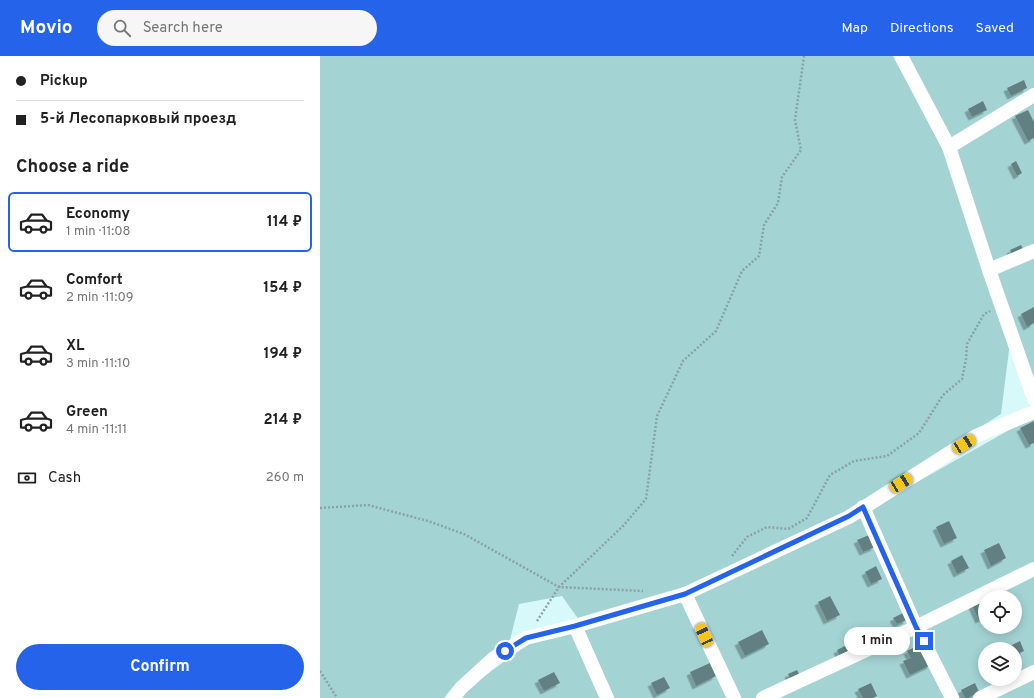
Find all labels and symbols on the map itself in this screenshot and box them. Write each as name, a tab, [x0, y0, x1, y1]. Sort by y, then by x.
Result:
car	[951, 433, 977, 455]
car	[888, 472, 914, 494]
car	[693, 622, 715, 648]
callout: 1 min	[844, 627, 910, 655]
route end	[915, 632, 933, 650]
route start	[496, 642, 514, 660]

